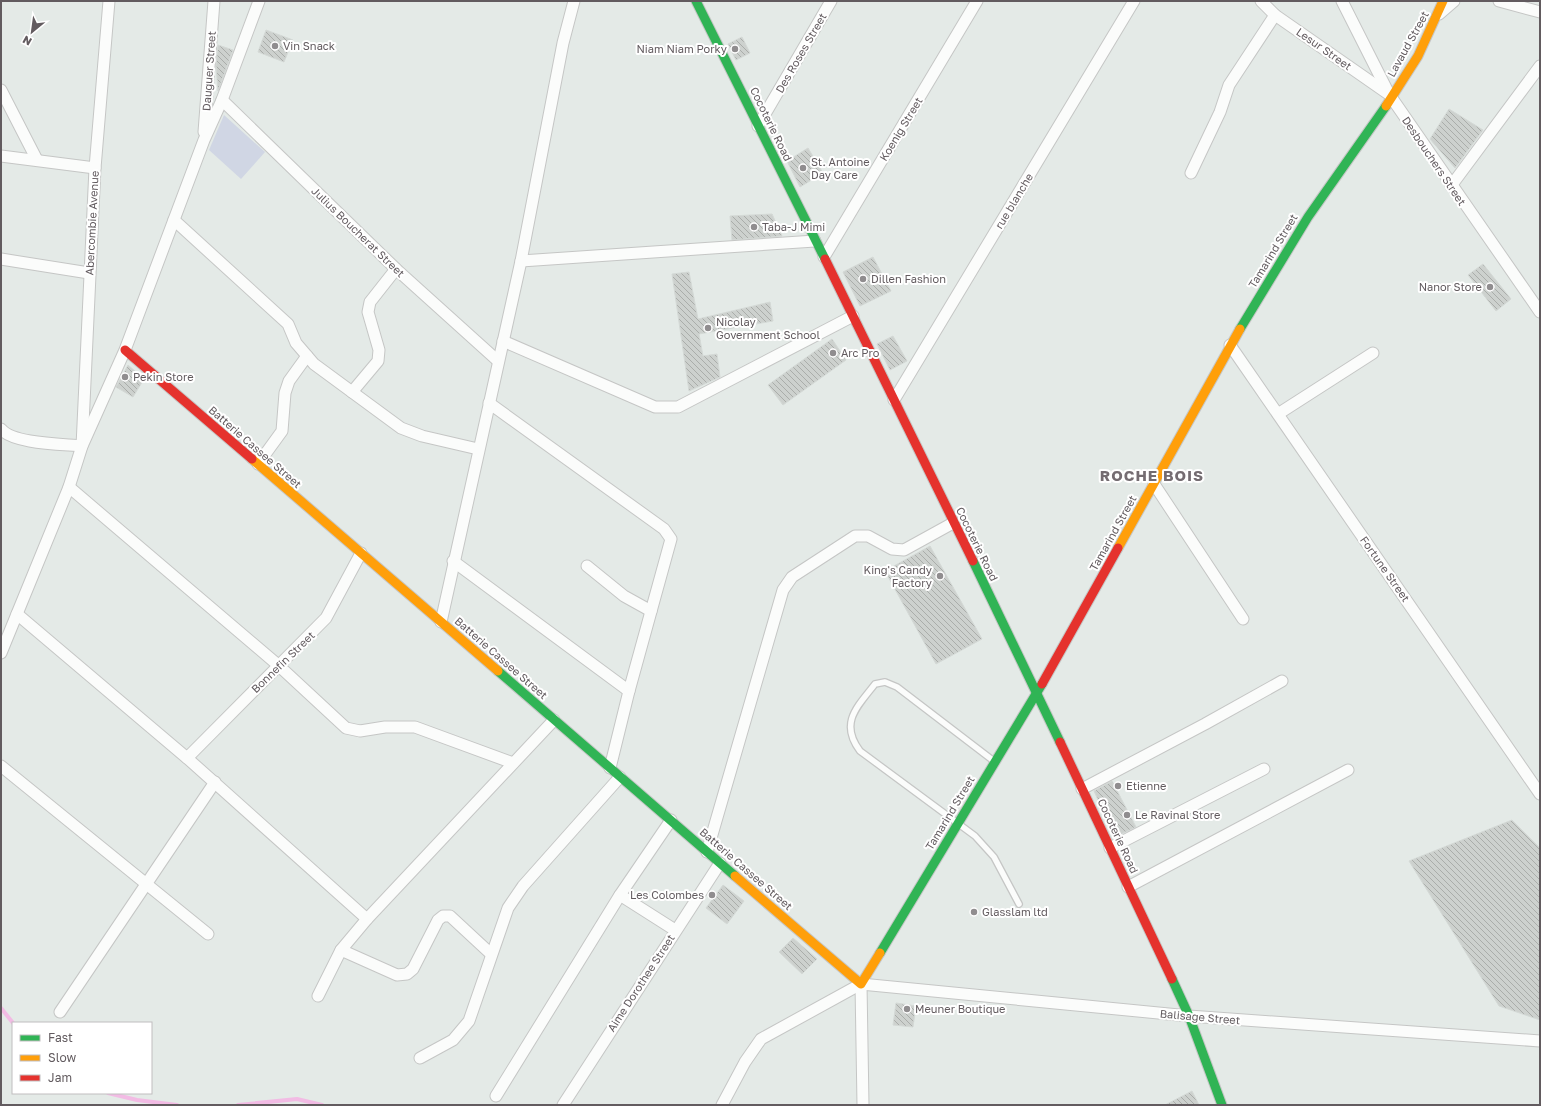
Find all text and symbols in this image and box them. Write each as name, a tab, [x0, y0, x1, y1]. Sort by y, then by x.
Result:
street label: Lavaud Street	[1384, 9, 1431, 79]
street label: Des Roses Street	[772, 11, 829, 95]
north arrow	[12, 12, 52, 52]
street label: Lesur Street	[1294, 25, 1354, 72]
street label: Dauguer Street	[199, 31, 218, 111]
text: N	[20, 33, 34, 49]
place label: Vin Snack	[283, 39, 335, 52]
marker: Vin Snack	[270, 41, 280, 51]
place label: Niam Niam Porky	[637, 42, 727, 55]
marker: Niam Niam Porky	[730, 44, 740, 54]
street label: Cocoterie Road	[748, 85, 795, 163]
street label: Koenig Street	[876, 94, 925, 163]
street label: Desbouchers Street	[1400, 114, 1469, 208]
place label: St. Antoine Day Care	[811, 155, 870, 181]
marker: St. Antoine Day Care	[798, 163, 808, 173]
street label: Abercombie Avenue	[82, 170, 101, 276]
street label: rue blanche	[992, 171, 1035, 231]
street label: Julius Boucherat Street	[309, 184, 408, 279]
street label: Tamarind Street	[1245, 211, 1300, 290]
place label: Taba-J Mimi	[762, 220, 825, 233]
marker: Taba-J Mimi	[749, 222, 759, 232]
place label: Dillen Fashion	[871, 272, 946, 285]
marker: Dillen Fashion	[858, 274, 868, 284]
place label: Nanor Store	[1419, 280, 1482, 293]
marker: Nanor Store	[1485, 282, 1495, 292]
place label: Nicolay Government School	[716, 315, 820, 341]
marker: Nicolay Government School	[703, 323, 713, 333]
place label: Arc Pro	[841, 346, 880, 359]
marker: Arc Pro	[828, 348, 838, 358]
place label: Pekin Store	[133, 370, 194, 383]
marker: Pekin Store	[120, 372, 130, 382]
street label: Batterie Cassee Street	[206, 403, 304, 490]
district label: ROCHE BOIS	[1100, 466, 1204, 484]
street label: Tamarind Street	[1086, 493, 1139, 573]
street label: Cocoterie Road	[954, 505, 1001, 583]
street label: Fortune Street	[1358, 533, 1413, 604]
place label: King's Candy Factory	[864, 563, 932, 589]
marker: King's Candy Factory	[935, 571, 945, 581]
street label: Batterie Cassee Street	[452, 614, 550, 701]
street label: Bonnefin Street	[248, 628, 317, 695]
street label: Tamarind Street	[922, 773, 977, 852]
place label: Etienne	[1126, 779, 1166, 792]
marker: Etienne	[1113, 781, 1123, 791]
street label: Cocoterie Road	[1095, 796, 1141, 875]
place label: Le Ravinal Store	[1135, 808, 1220, 821]
marker: Le Ravinal Store	[1122, 810, 1132, 820]
street label: Batterie Cassee Street	[697, 825, 795, 912]
place label: Les Colombes	[630, 888, 704, 901]
marker: Les Colombes	[707, 890, 717, 900]
place label: Glasslam ltd	[982, 905, 1048, 918]
marker: Glasslam ltd	[969, 907, 979, 917]
street label: Aime Dorothee Street	[604, 932, 677, 1034]
place label: Meuner Boutique	[915, 1002, 1005, 1015]
marker: Meuner Boutique	[902, 1004, 912, 1014]
street label: Balisage Street	[1159, 1007, 1241, 1026]
legend	[12, 1022, 152, 1094]
text: Fast	[48, 1030, 73, 1045]
text: Slow	[48, 1050, 76, 1065]
text: Jam	[48, 1070, 72, 1085]

